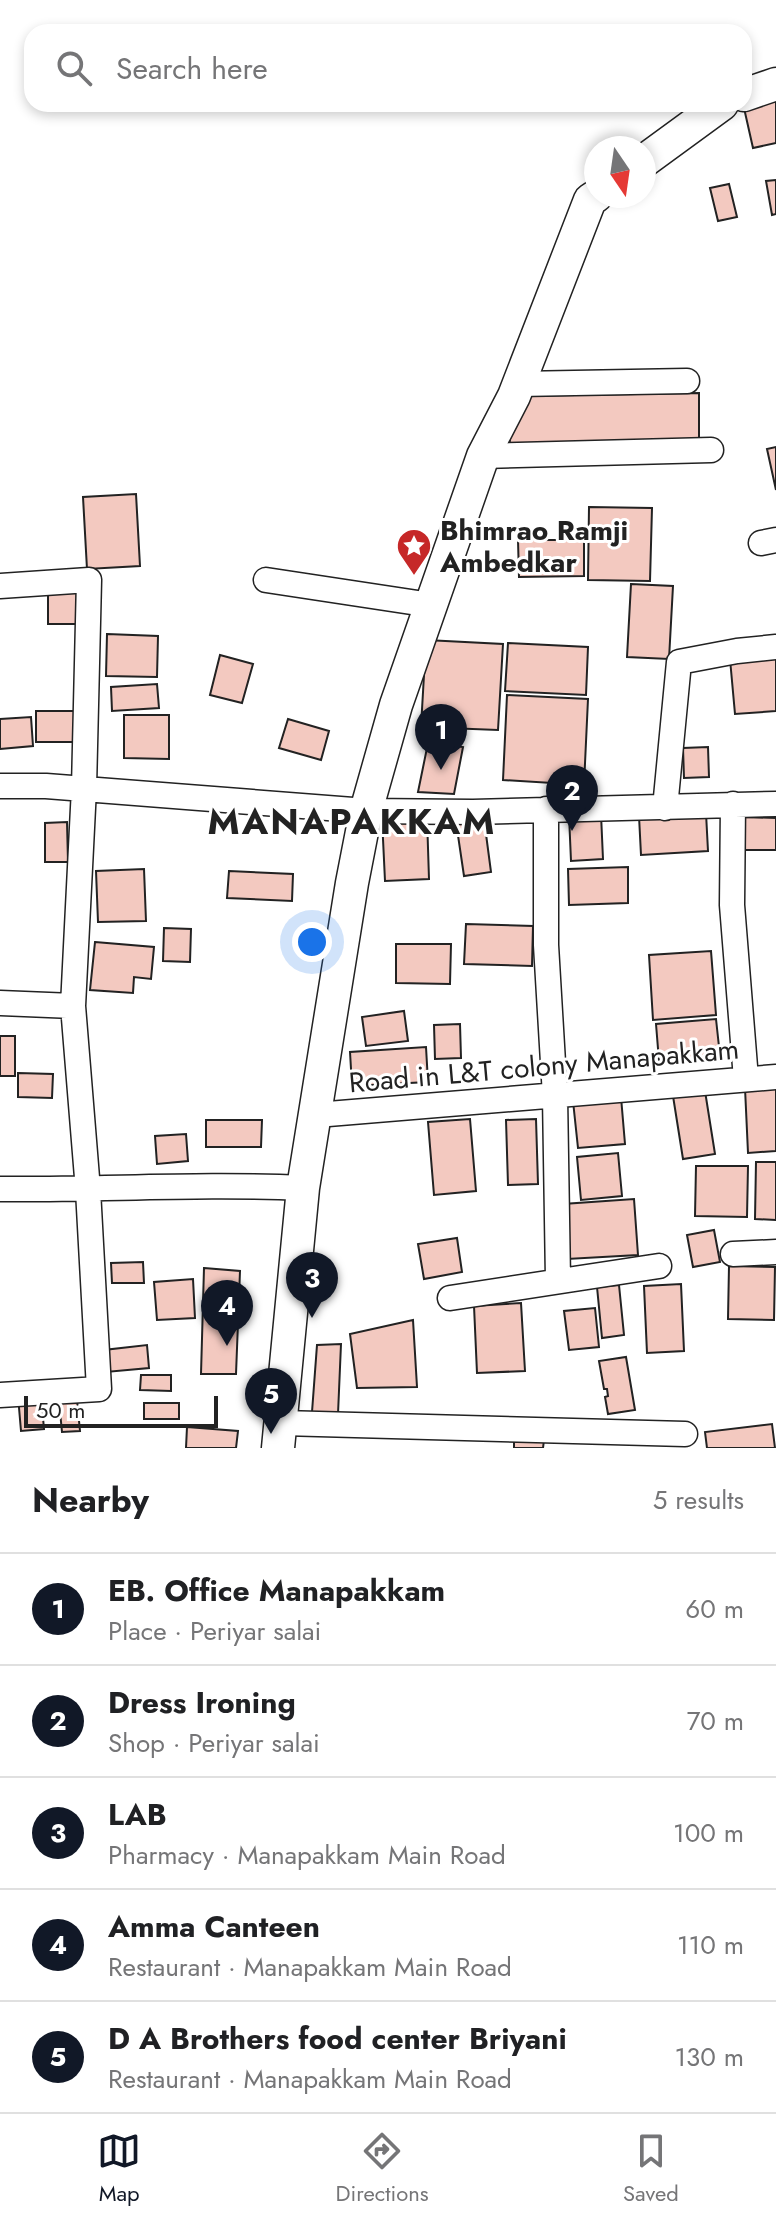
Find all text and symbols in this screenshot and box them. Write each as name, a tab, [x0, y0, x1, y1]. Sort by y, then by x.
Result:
search box	[24, 24, 752, 112]
icon: search	[52, 46, 96, 90]
text: Search here	[116, 47, 268, 90]
north arrow	[584, 136, 656, 208]
place label: Bhimrao Ramji Ambedkar	[439, 510, 628, 583]
place icon: Bhimrao Ramji Ambedkar	[395, 527, 433, 577]
pin: 1	[415, 704, 467, 770]
pin: 2	[546, 765, 598, 831]
district label: MANAPAKKAM	[208, 795, 496, 847]
your location	[292, 922, 332, 962]
street label: Road in L&T colony Manapakkam	[347, 1029, 741, 1103]
pin: 3	[286, 1252, 338, 1318]
pin: 4	[201, 1280, 253, 1346]
pin: 5	[245, 1368, 297, 1434]
scale bar	[24, 1392, 218, 1428]
text: 50 m	[36, 1394, 85, 1426]
text: Nearby	[32, 1476, 149, 1525]
text: 5 results	[653, 1481, 744, 1519]
text: EB. Office Manapakkam	[108, 1569, 445, 1612]
text: 1	[51, 1590, 65, 1628]
text: 60 m	[685, 1590, 744, 1628]
text: Place · Periyar salai	[108, 1612, 321, 1650]
text: Dress Ironing	[108, 1681, 296, 1724]
text: 2	[49, 1702, 67, 1740]
text: 70 m	[687, 1702, 744, 1740]
text: Shop · Periyar salai	[108, 1724, 320, 1762]
text: LAB	[108, 1793, 167, 1836]
text: 3	[50, 1814, 66, 1852]
text: 100 m	[673, 1814, 744, 1852]
text: Pharmacy · Manapakkam Main Road	[108, 1836, 506, 1874]
text: Amma Canteen	[108, 1905, 320, 1948]
text: 4	[49, 1926, 67, 1964]
text: 110 m	[677, 1926, 744, 1964]
text: Restaurant · Manapakkam Main Road	[108, 1948, 512, 1986]
text: D A Brothers food center Briyani	[108, 2017, 567, 2060]
text: 5	[50, 2038, 66, 2076]
text: 130 m	[674, 2038, 744, 2076]
text: Restaurant · Manapakkam Main Road	[108, 2060, 512, 2098]
tab: Map	[97, 2129, 141, 2209]
tab: Directions	[336, 2129, 429, 2209]
tab: Saved	[623, 2129, 679, 2209]

